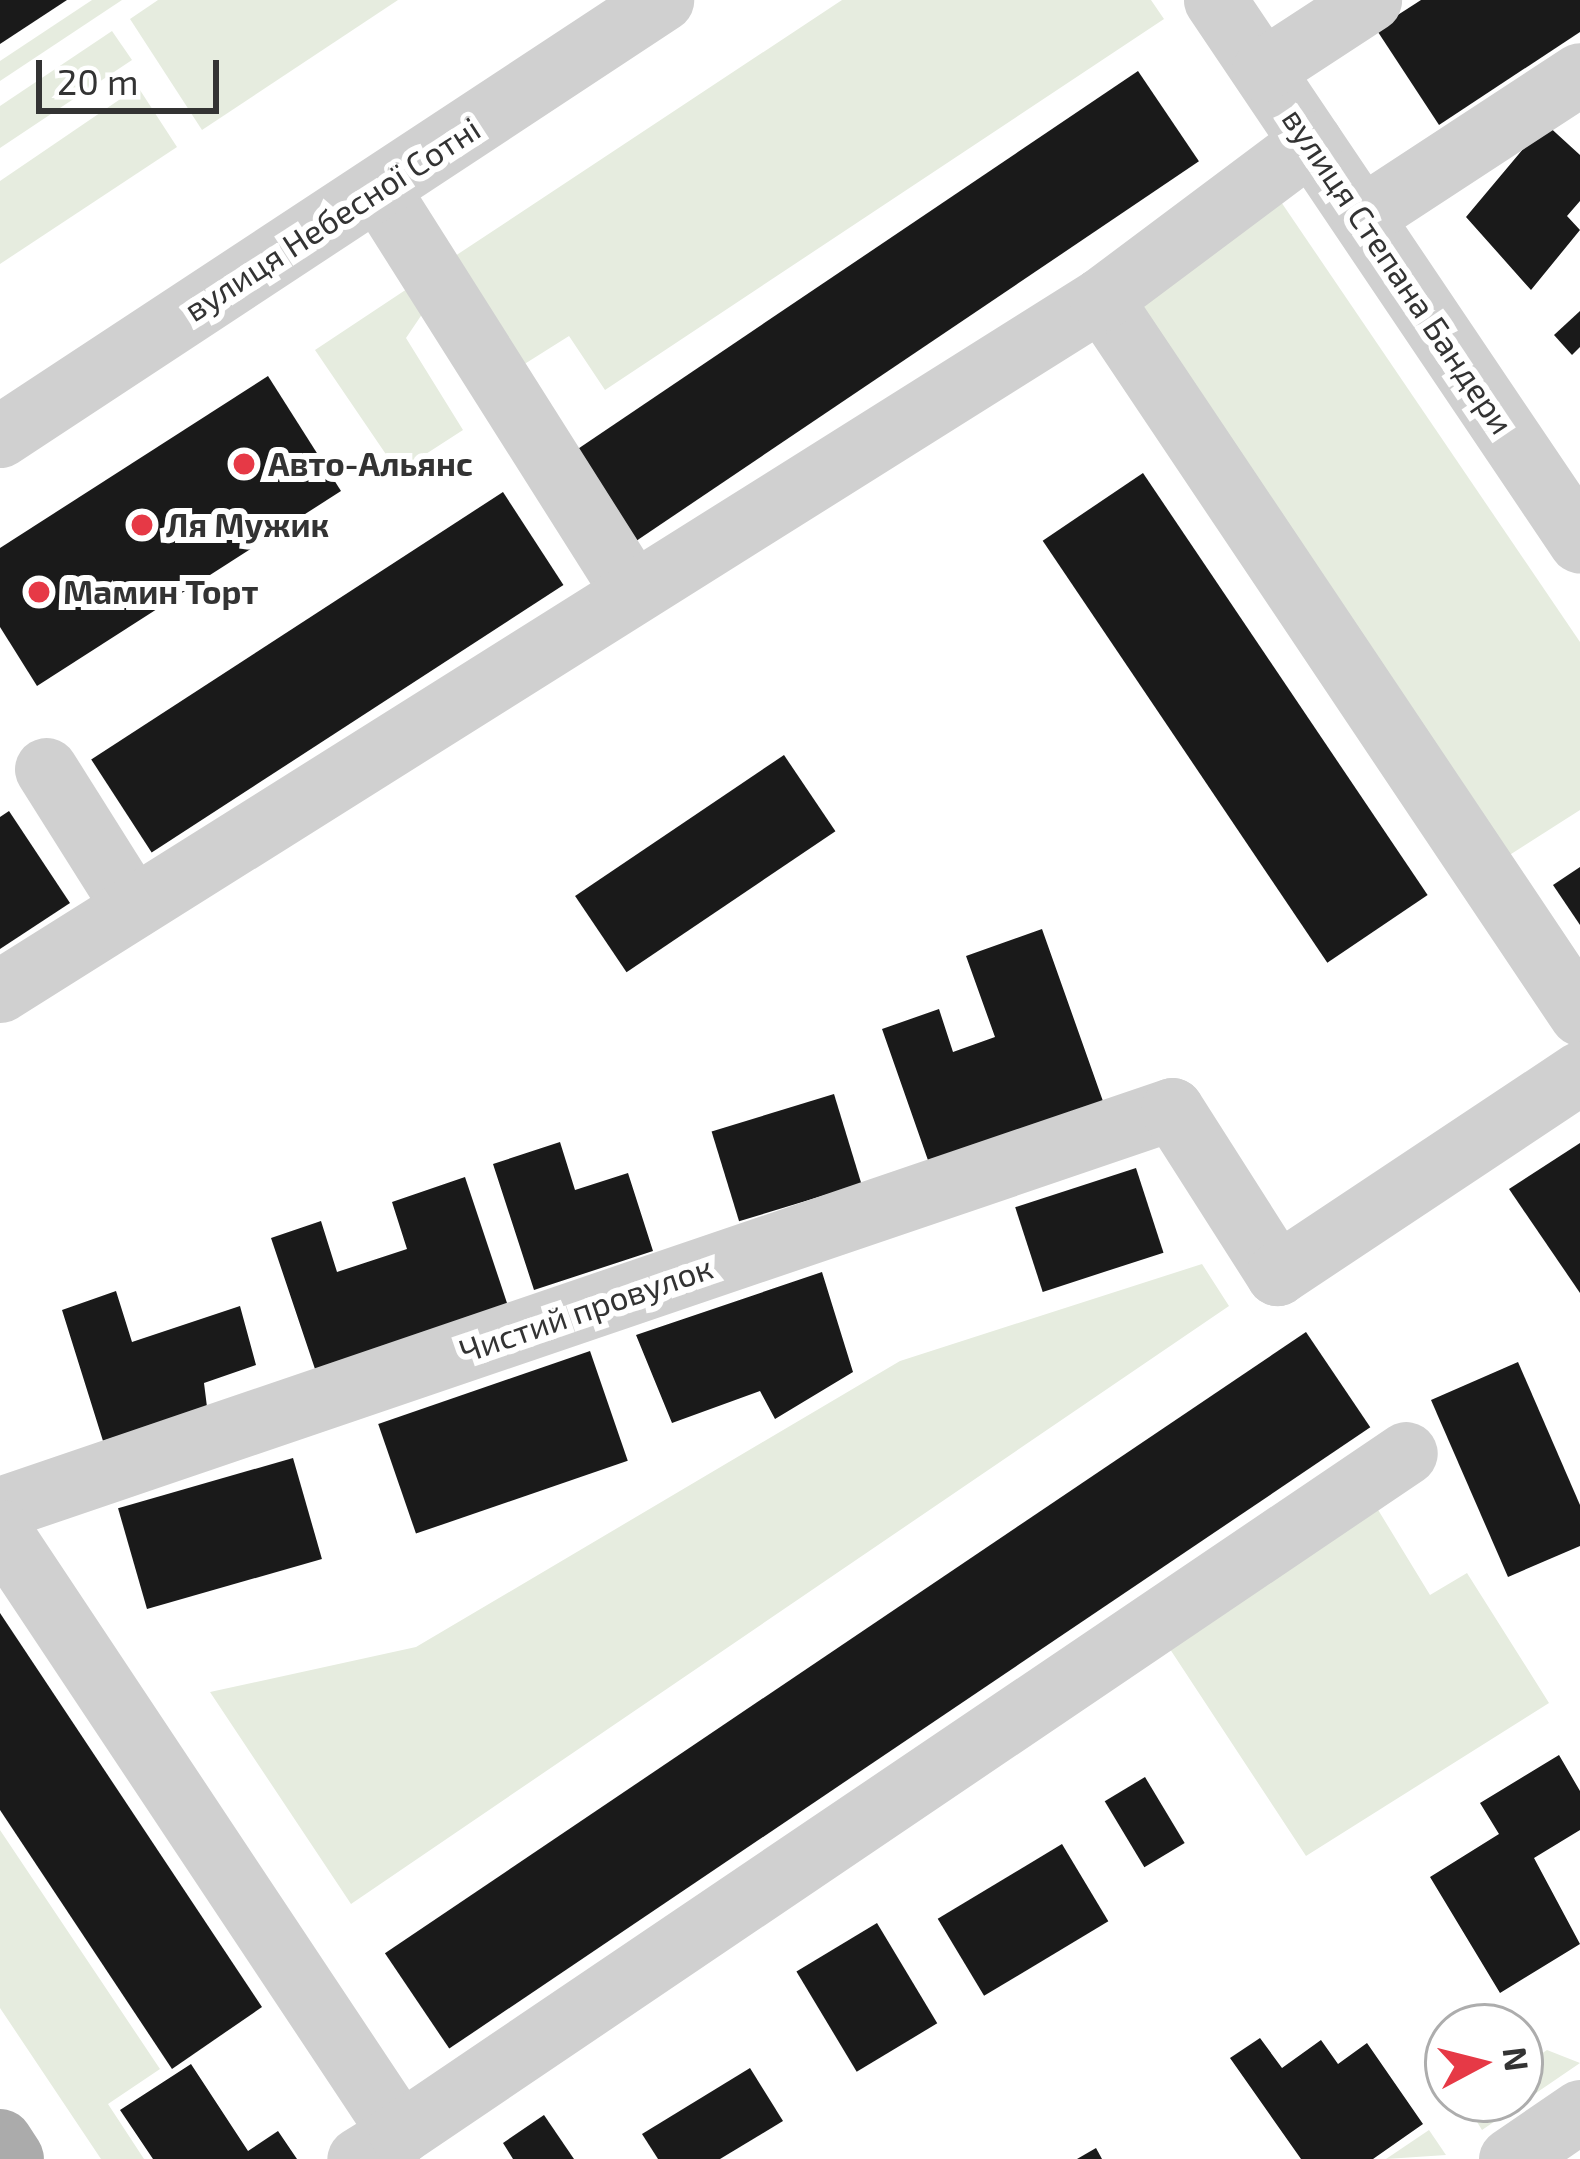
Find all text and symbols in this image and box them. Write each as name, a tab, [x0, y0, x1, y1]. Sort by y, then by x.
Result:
scale bar	[42, 36, 225, 110]
text: 20 m	[57, 59, 139, 102]
street label: вулиця Степана Бандери	[1274, 100, 1522, 442]
street label: вулиця Небесної Сотні	[177, 109, 487, 329]
place label: Авто-Альянс	[268, 444, 473, 484]
marker: Авто-Альянс	[231, 451, 257, 477]
place label: Ля Мужик	[166, 505, 329, 545]
marker: Ля Мужик	[129, 512, 155, 538]
place label: Мамин Торт	[63, 572, 258, 612]
marker: Мамин Торт	[26, 579, 52, 605]
street label: Чистий провулок	[454, 1247, 718, 1371]
north arrow	[1424, 2003, 1544, 2123]
text: N	[1495, 2045, 1538, 2073]

